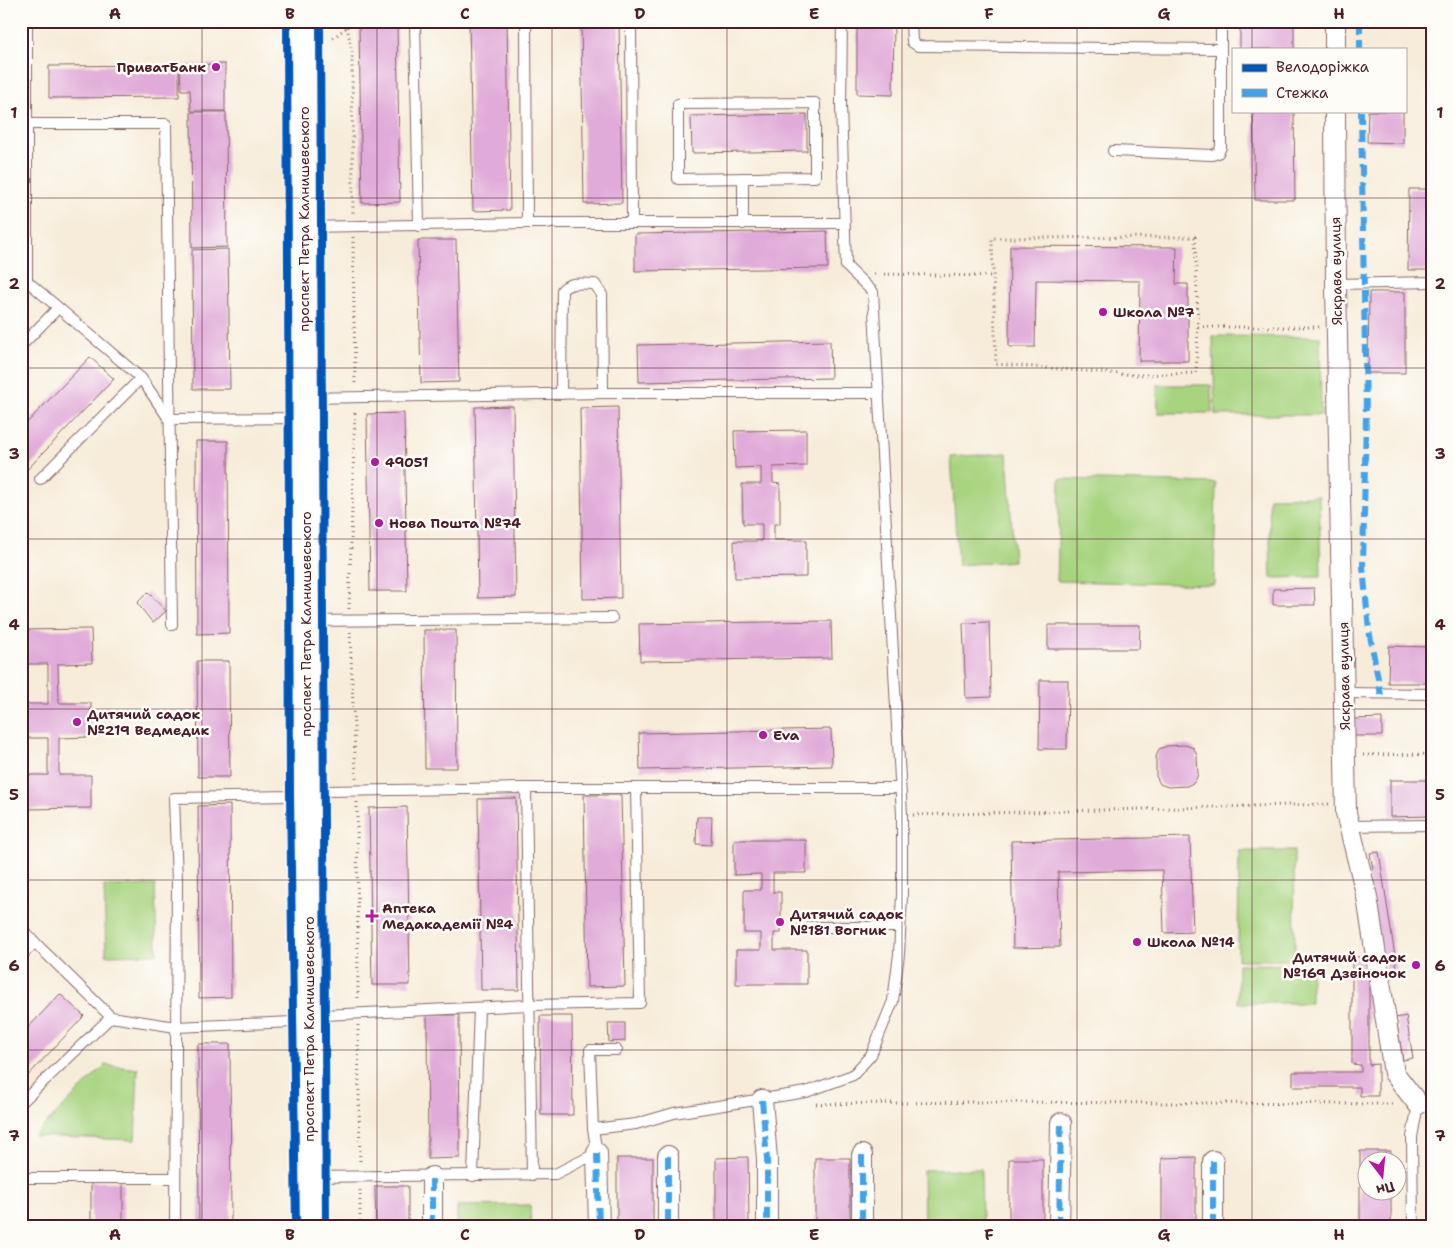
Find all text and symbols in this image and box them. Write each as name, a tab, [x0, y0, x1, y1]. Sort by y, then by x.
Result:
text: A	[109, 3, 121, 24]
text: B	[285, 3, 295, 24]
text: C	[460, 3, 470, 24]
text: D	[634, 3, 646, 24]
text: E	[809, 3, 819, 24]
text: F	[984, 3, 994, 24]
text: G	[1158, 3, 1171, 24]
text: H	[1333, 3, 1345, 24]
legend	[1232, 48, 1406, 112]
text: Велодоріжка	[1276, 57, 1370, 77]
place label: ПриватБанк	[117, 58, 206, 76]
marker: ПриватБанк	[210, 61, 222, 73]
text: Стежка	[1276, 83, 1329, 103]
text: 1	[10, 102, 18, 123]
text: 1	[1436, 102, 1444, 123]
street label: проспект Петра Калнишевського	[295, 106, 313, 332]
street label: Яскрава вулиця	[1326, 216, 1346, 326]
text: 2	[8, 273, 20, 294]
text: 2	[1434, 273, 1446, 294]
place label: Школа №7	[1113, 303, 1195, 321]
marker: Школа №7	[1097, 306, 1109, 318]
text: 3	[8, 443, 20, 464]
text: 3	[1434, 443, 1446, 464]
place label: 49051	[385, 453, 428, 471]
marker: 49051	[369, 456, 381, 468]
street label: проспект Петра Калнишевського	[297, 511, 315, 737]
place label: Нова Пошта №74	[389, 514, 521, 532]
marker: Нова Пошта №74	[373, 517, 385, 529]
text: 4	[8, 614, 20, 635]
text: 4	[1434, 614, 1446, 635]
street label: Яскрава вулиця	[1334, 621, 1354, 731]
place label: Дитячий садок №219 Ведмедик	[87, 705, 209, 739]
marker: Дитячий садок №219 Ведмедик	[71, 716, 83, 728]
place label: Eva	[773, 726, 800, 744]
marker: Eva	[757, 729, 769, 741]
text: 5	[9, 784, 19, 805]
text: 5	[1435, 784, 1445, 805]
place label: Аптека Медакадемії №4	[382, 899, 513, 933]
place label: Дитячий садок №181 Вогник	[790, 905, 904, 939]
marker: Аптека Медакадемії №4	[366, 910, 378, 922]
street label: проспект Петра Калнишевського	[300, 916, 318, 1142]
marker: Дитячий садок №181 Вогник	[774, 916, 786, 928]
place label: Школа №14	[1147, 933, 1235, 951]
marker: Школа №14	[1131, 936, 1143, 948]
place label: Дитячий садок №169 Дзвіночок	[1283, 948, 1406, 982]
text: 6	[8, 955, 20, 976]
text: 6	[1434, 955, 1446, 976]
marker: Дитячий садок №169 Дзвіночок	[1410, 959, 1422, 971]
text: 7	[8, 1125, 20, 1146]
text: 7	[1434, 1125, 1446, 1146]
north arrow	[1356, 1150, 1406, 1200]
text: Пн	[1374, 1177, 1397, 1200]
text: A	[109, 1224, 121, 1245]
text: B	[285, 1224, 295, 1245]
text: C	[460, 1224, 470, 1245]
text: D	[634, 1224, 646, 1245]
text: E	[809, 1224, 819, 1245]
text: F	[984, 1224, 994, 1245]
text: G	[1158, 1224, 1171, 1245]
text: H	[1333, 1224, 1345, 1245]

